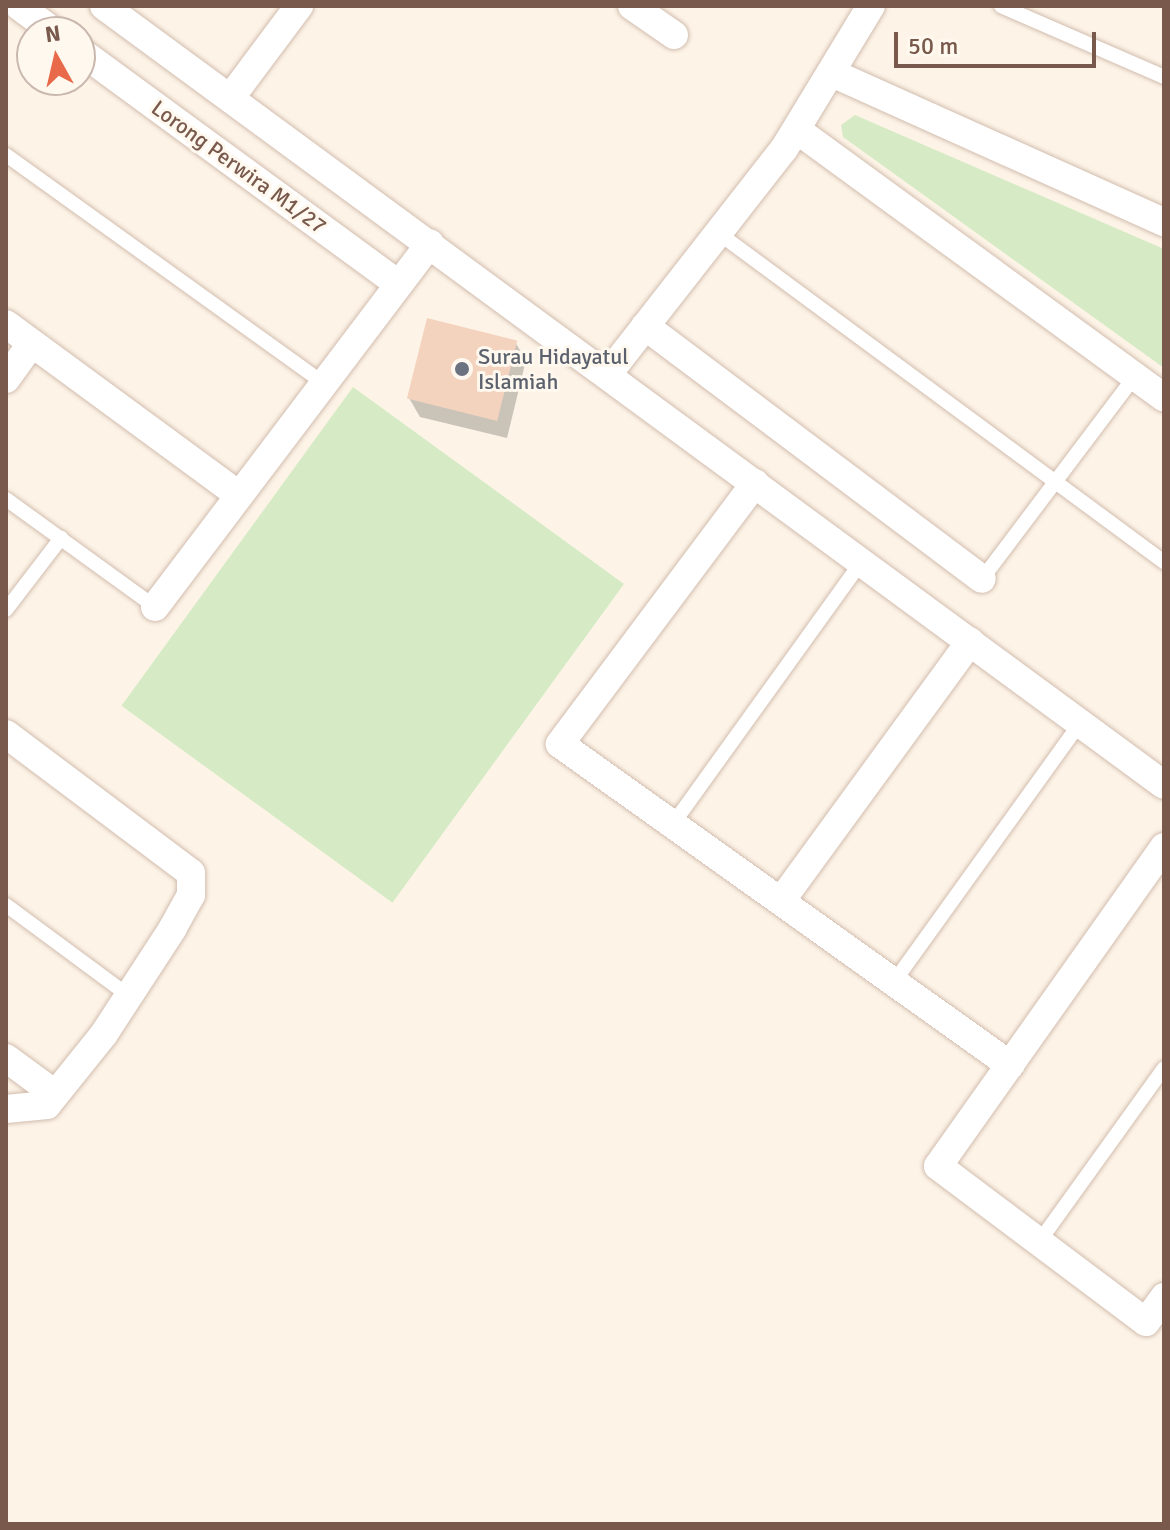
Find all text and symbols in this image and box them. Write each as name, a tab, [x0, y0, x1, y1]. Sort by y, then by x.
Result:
north arrow	[16, 16, 96, 96]
scale bar	[898, 16, 1100, 66]
text: N	[43, 19, 62, 48]
text: 50 m	[908, 31, 958, 61]
street label: Lorong Perwira M1/27	[146, 95, 332, 239]
place label: Surau Hidayatul Islamiah	[478, 343, 629, 394]
marker: Surau Hidayatul Islamiah	[453, 360, 471, 378]

